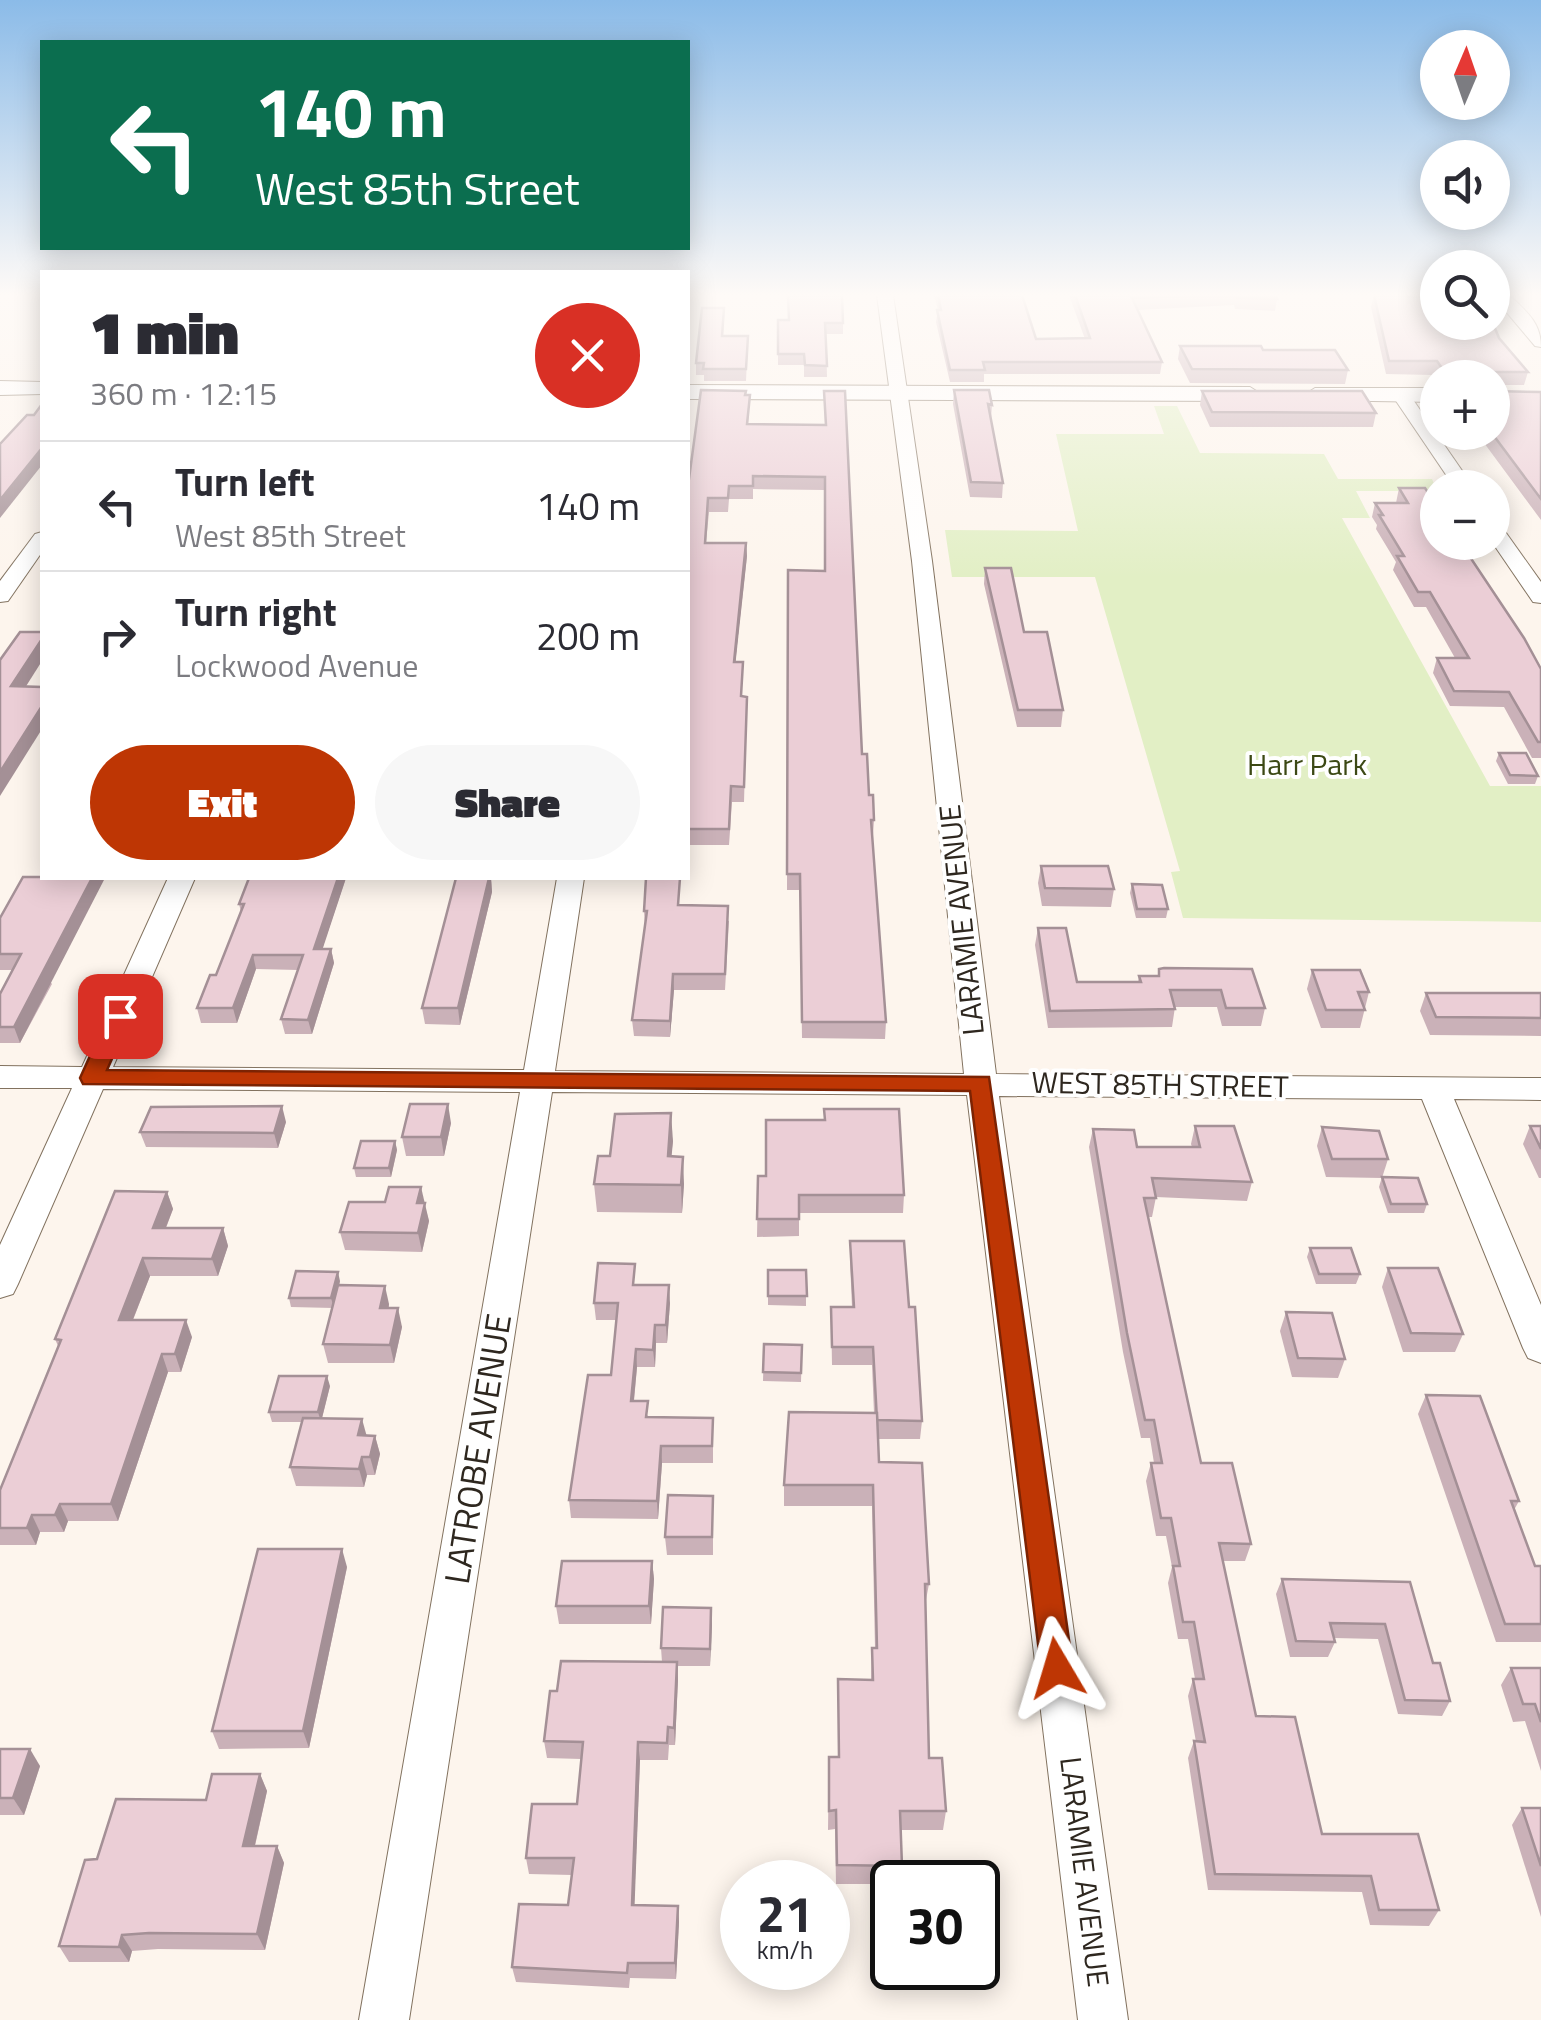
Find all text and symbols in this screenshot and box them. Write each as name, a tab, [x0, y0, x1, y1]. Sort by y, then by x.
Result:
north arrow	[1420, 30, 1510, 120]
map controls	[1420, 30, 1510, 560]
text: 140 m	[255, 58, 447, 164]
icon: left	[90, 80, 220, 210]
button: sound	[1420, 140, 1510, 230]
text: West 85th Street	[255, 154, 580, 222]
button: search	[1420, 250, 1510, 340]
text: 1 min	[90, 286, 239, 377]
button: close	[535, 303, 640, 408]
button: +	[1420, 360, 1510, 450]
text: 360 m · 12:15	[90, 369, 277, 417]
text: Turn left	[175, 453, 315, 511]
button: −	[1420, 470, 1510, 560]
text: 140 m	[536, 477, 640, 535]
icon: left	[90, 479, 145, 534]
text: West 85th Street	[175, 511, 406, 559]
text: Turn right	[175, 583, 337, 641]
text: 200 m	[536, 607, 640, 665]
icon: right	[90, 609, 145, 664]
text: Lockwood Avenue	[175, 641, 418, 689]
park label: Harr Park	[1247, 741, 1367, 787]
button: Exit	[90, 745, 355, 860]
button: Share	[375, 745, 640, 860]
street label: LARAMIE AVENUE	[926, 803, 996, 1038]
pin	[78, 974, 163, 1059]
icon: arrive	[93, 989, 148, 1044]
street label: WEST 85TH STREET	[1031, 1059, 1289, 1109]
street label: LATROBE AVENUE	[429, 1310, 525, 1588]
position arrow	[1005, 1616, 1109, 1720]
street label: LARAMIE AVENUE	[1048, 1754, 1122, 1990]
speed limit sign: 30	[870, 1860, 1000, 1990]
text: 21	[757, 1875, 813, 1951]
text: km/h	[757, 1931, 813, 1969]

